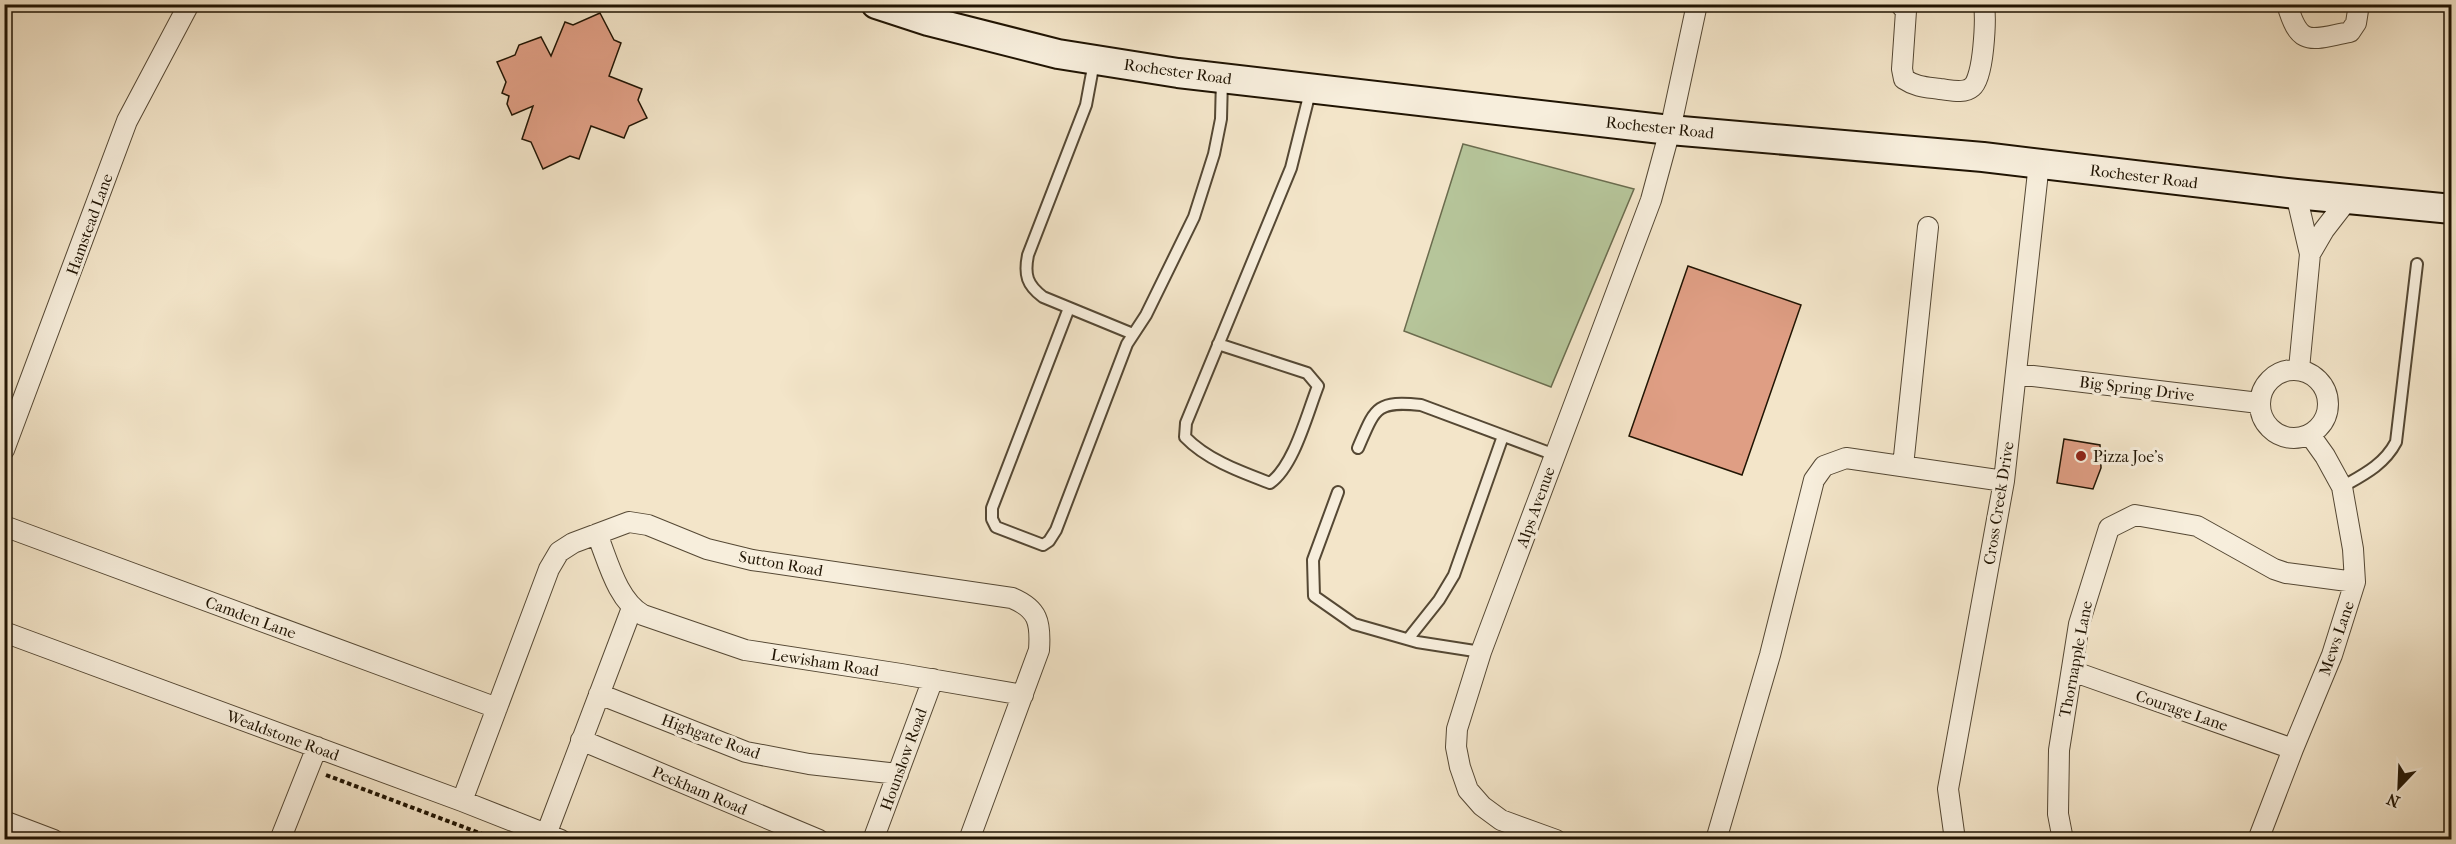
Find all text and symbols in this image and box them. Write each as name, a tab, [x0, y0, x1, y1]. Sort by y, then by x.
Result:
street label: Rochester Road	[1123, 55, 1233, 89]
street label: Rochester Road	[1605, 112, 1715, 143]
street label: Rochester Road	[2089, 160, 2199, 193]
street label: Hamstead Lane	[62, 171, 117, 278]
street label: Big Spring Drive	[2078, 372, 2196, 405]
street label: Cross Creek Drive	[1979, 440, 2018, 566]
place label: Pizza Joe's	[2093, 447, 2163, 466]
marker: Pizza Joe's	[2074, 449, 2088, 463]
street label: Alps Avenue	[1512, 464, 1559, 551]
street label: Sutton Road	[737, 547, 825, 580]
street label: Camden Lane	[203, 592, 299, 643]
street label: Mews Lane	[2315, 598, 2358, 678]
street label: Thornapple Lane	[2055, 599, 2096, 719]
street label: Lewisham Road	[770, 645, 880, 680]
street label: Courage Lane	[2133, 686, 2230, 735]
street label: Hounslow Road	[876, 705, 931, 813]
street label: Wealdstone Road	[223, 706, 342, 765]
street label: Highgate Road	[659, 710, 763, 763]
north arrow	[2369, 757, 2429, 817]
street label: Peckham Road	[650, 762, 750, 819]
text: N	[2383, 789, 2403, 811]

